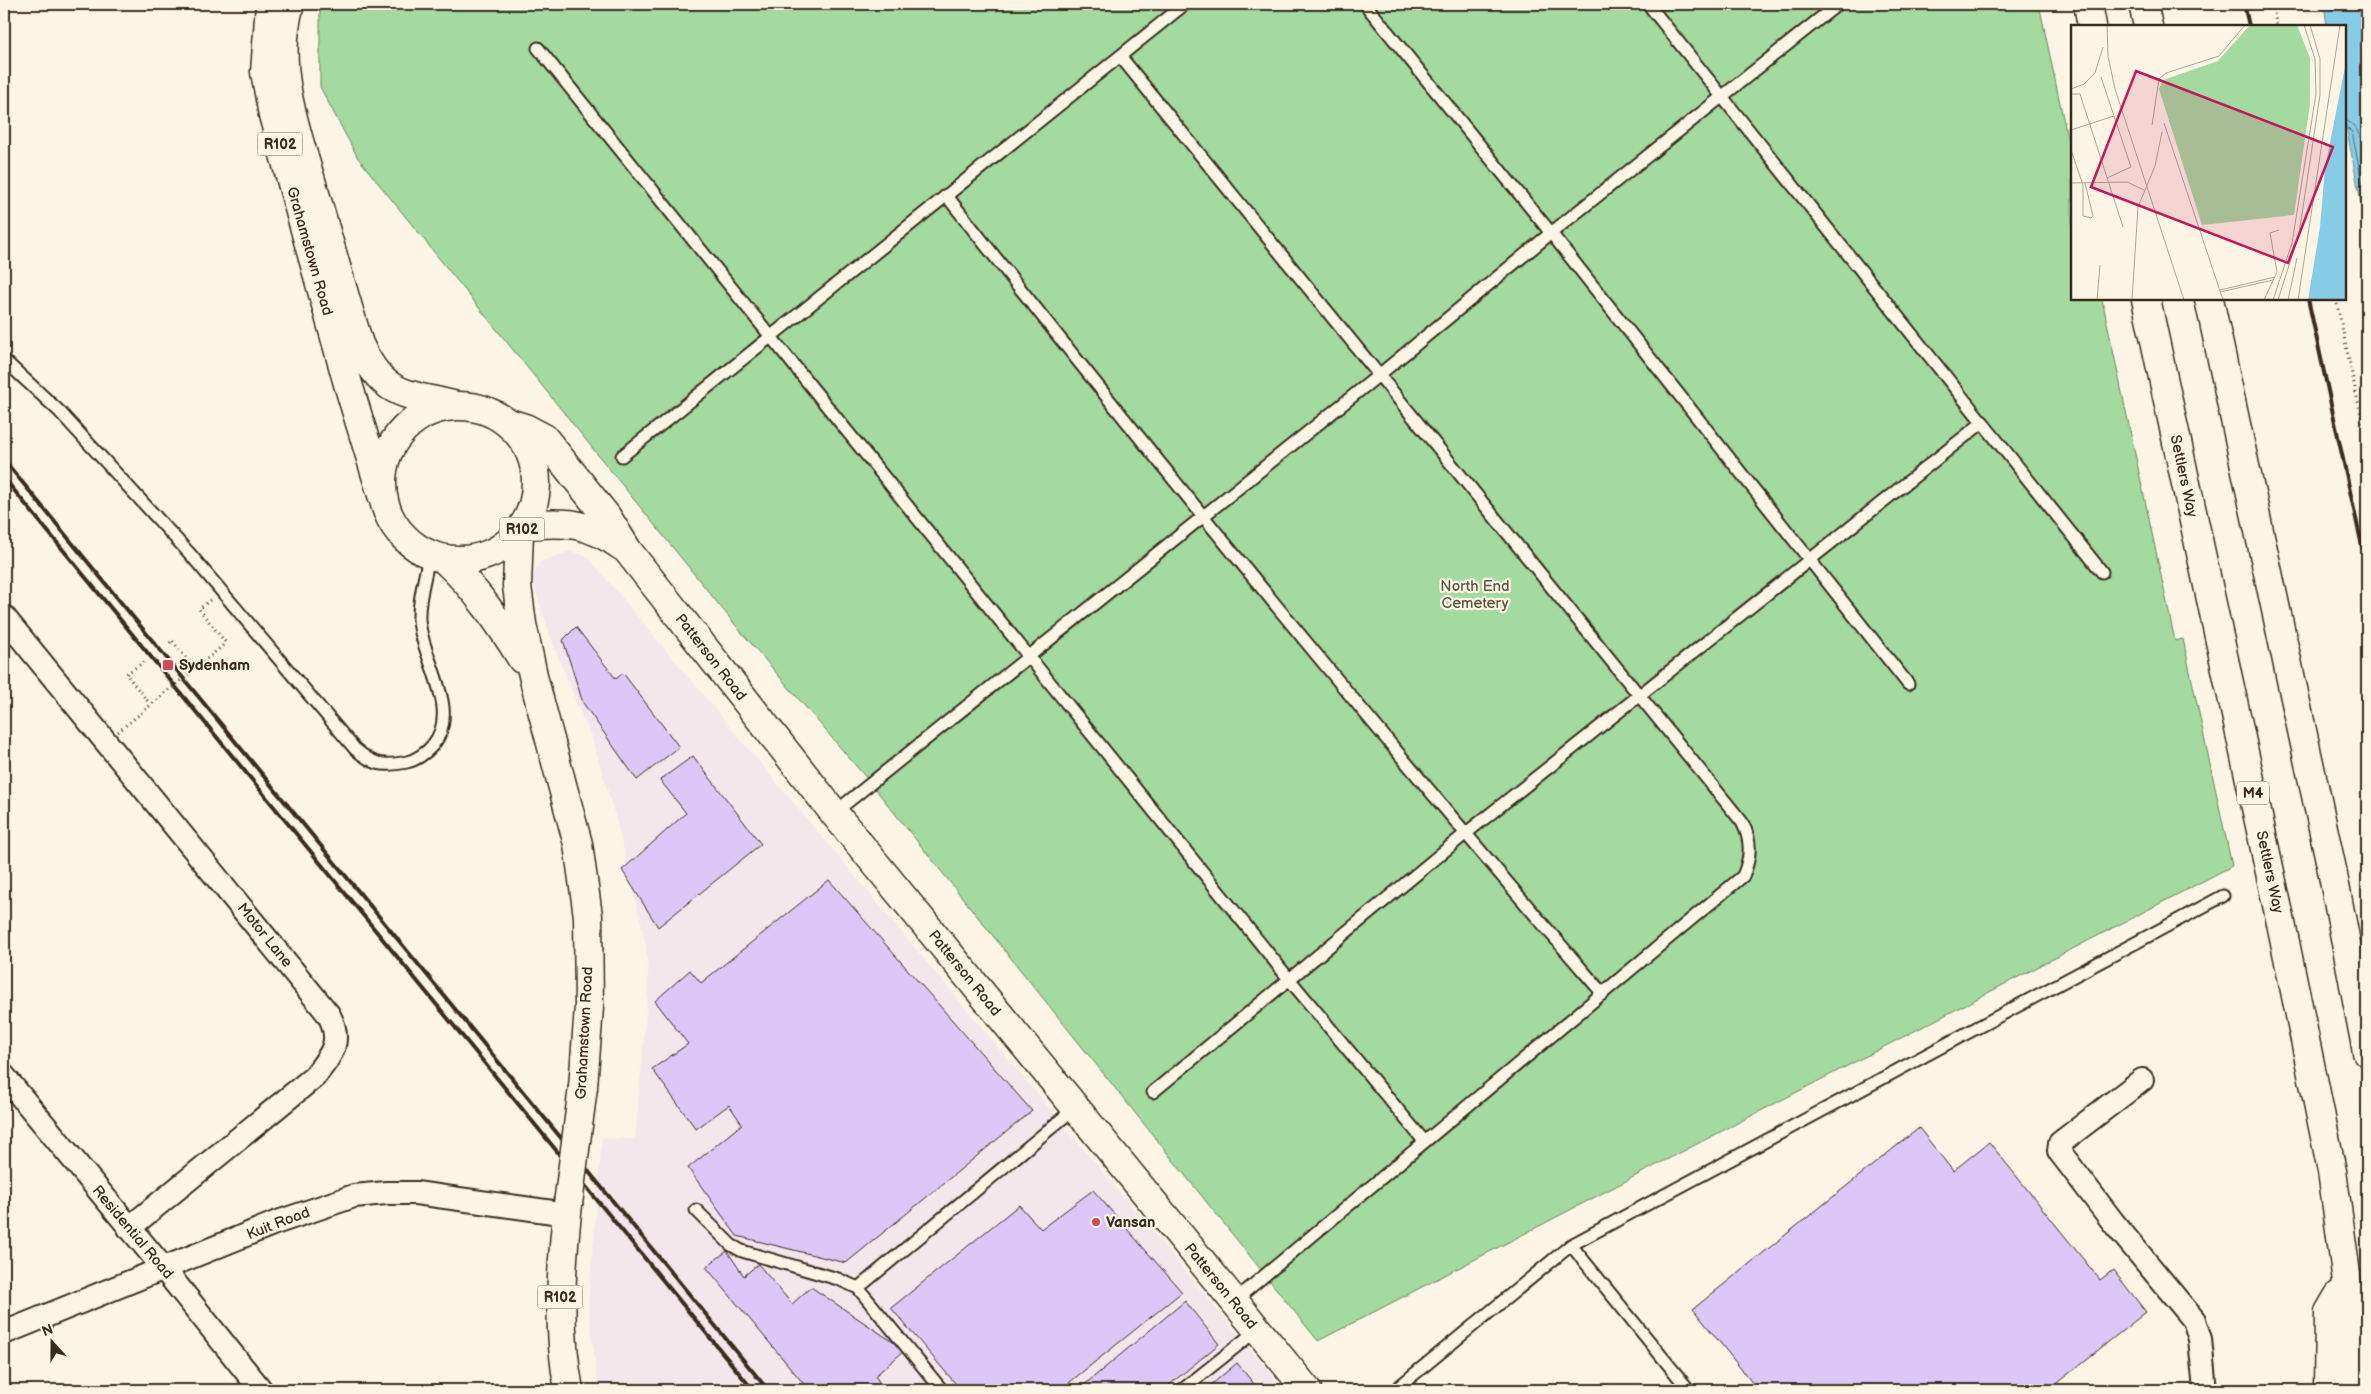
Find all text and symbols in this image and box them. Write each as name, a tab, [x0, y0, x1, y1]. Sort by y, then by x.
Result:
inset map	[2071, 25, 2346, 300]
road number: R102	[258, 132, 302, 156]
street label: Grahamstown Road	[282, 185, 337, 318]
street label: Settlers Way	[2166, 433, 2202, 519]
road number: R102	[500, 518, 544, 540]
park label: North End Cemetery	[1440, 577, 1510, 613]
street label: Patterson Road	[671, 610, 750, 705]
place label: Sydenham	[179, 656, 250, 675]
marker: Sydenham	[161, 658, 175, 672]
road number: M4	[2237, 781, 2269, 804]
street label: Settlers Way	[2252, 829, 2288, 915]
street label: Motor Lane	[233, 899, 296, 971]
street label: Patterson Road	[924, 926, 1005, 1020]
street label: Grahamstown Road	[572, 966, 597, 1100]
street label: Residential Road	[88, 1182, 177, 1283]
street label: Kuit Road	[244, 1203, 312, 1244]
place label: Vansan	[1106, 1213, 1155, 1232]
marker: Vansan	[1090, 1216, 1102, 1228]
street label: Patterson Road	[1180, 1239, 1261, 1333]
road number: R102	[538, 1285, 582, 1308]
north arrow	[28, 1316, 78, 1366]
text: N	[40, 1321, 55, 1340]

